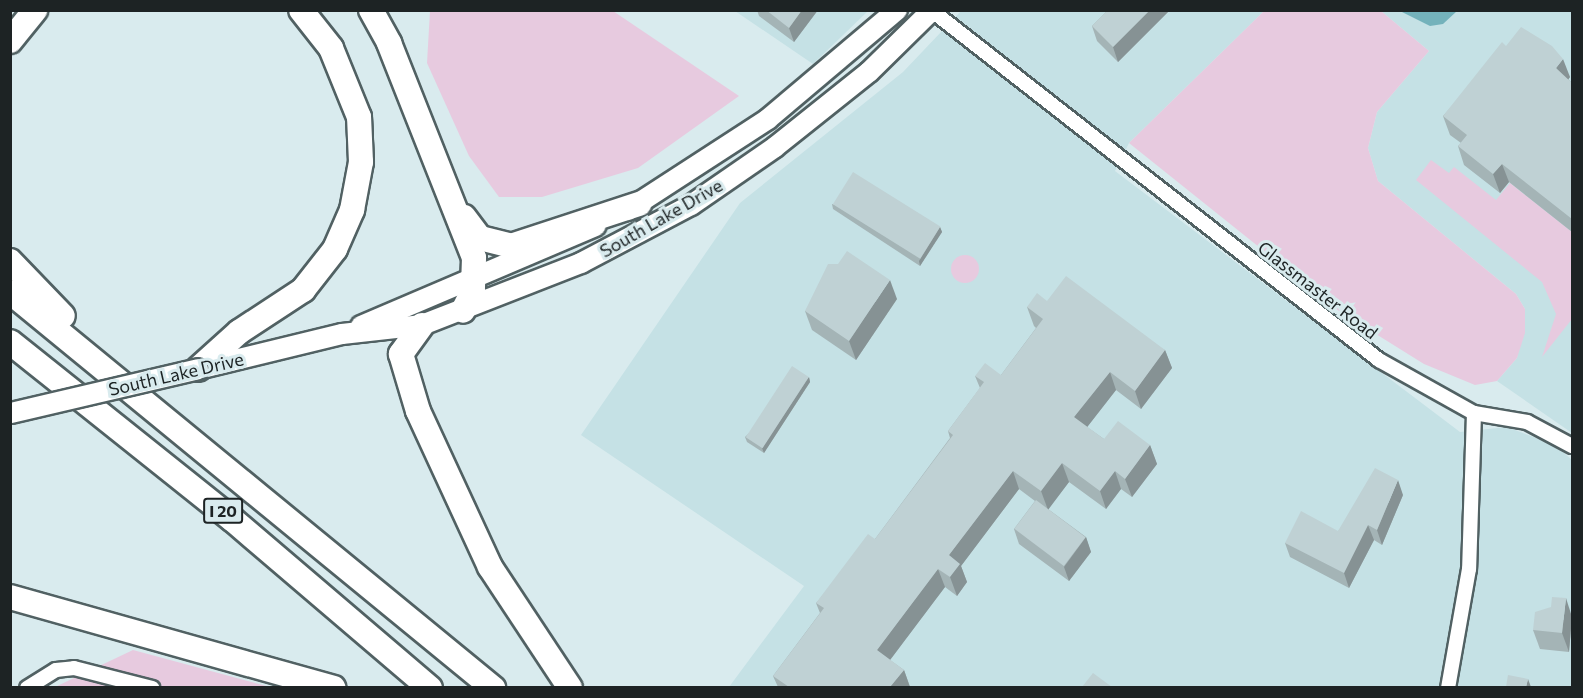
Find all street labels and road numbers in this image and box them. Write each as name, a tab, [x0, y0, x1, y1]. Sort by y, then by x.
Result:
street label: South Lake Drive	[596, 174, 726, 262]
street label: Glassmaster Road	[1254, 236, 1382, 344]
street label: South Lake Drive	[106, 348, 246, 400]
road number: I 20	[202, 498, 244, 524]

